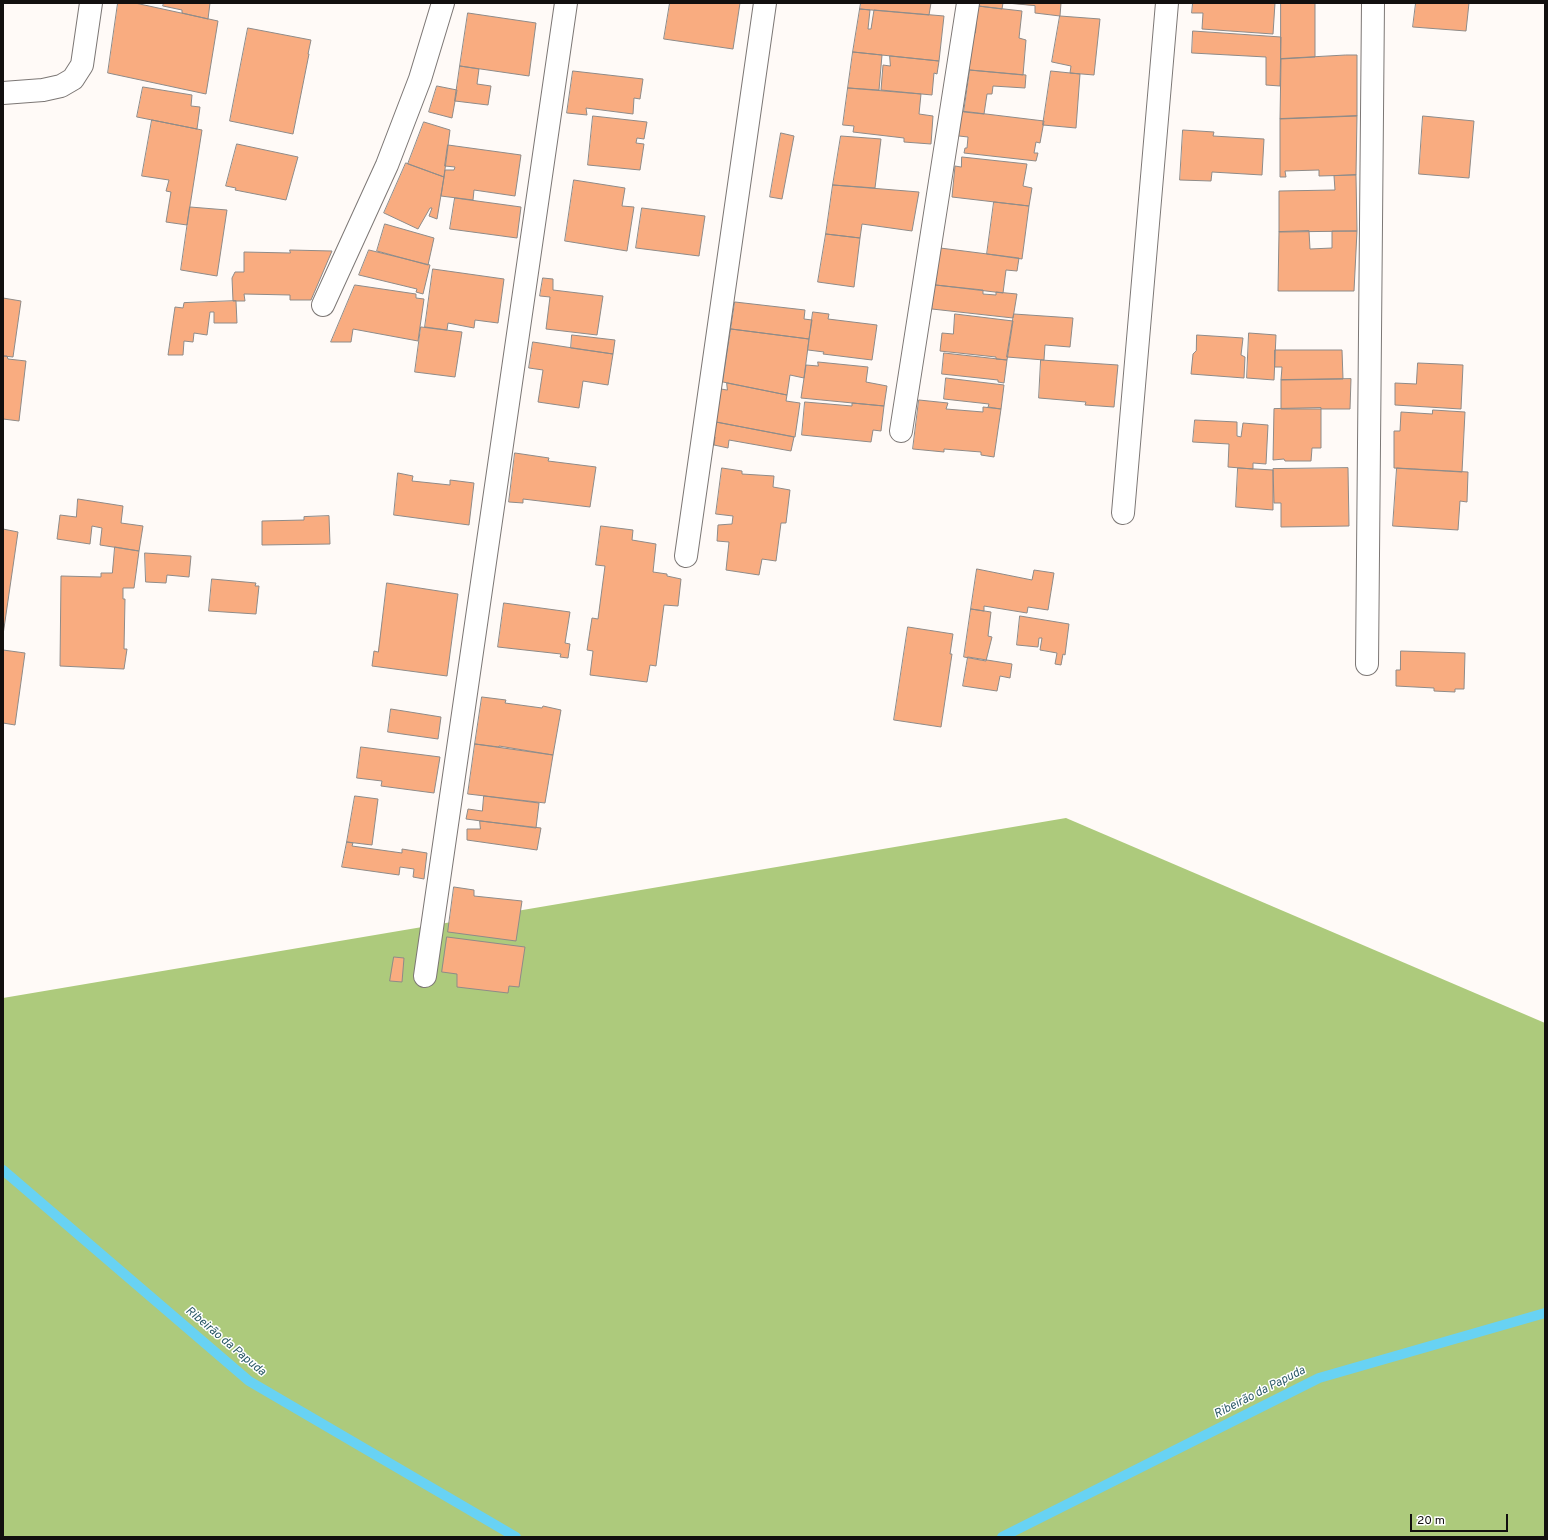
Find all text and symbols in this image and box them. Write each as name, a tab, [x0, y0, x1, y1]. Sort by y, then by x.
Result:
water label: Ribeirão da Papuda	[182, 1304, 268, 1380]
water label: Ribeirão da Papuda	[1212, 1364, 1308, 1422]
scale bar	[1412, 1506, 1510, 1532]
text: 20 m	[1417, 1513, 1445, 1529]

